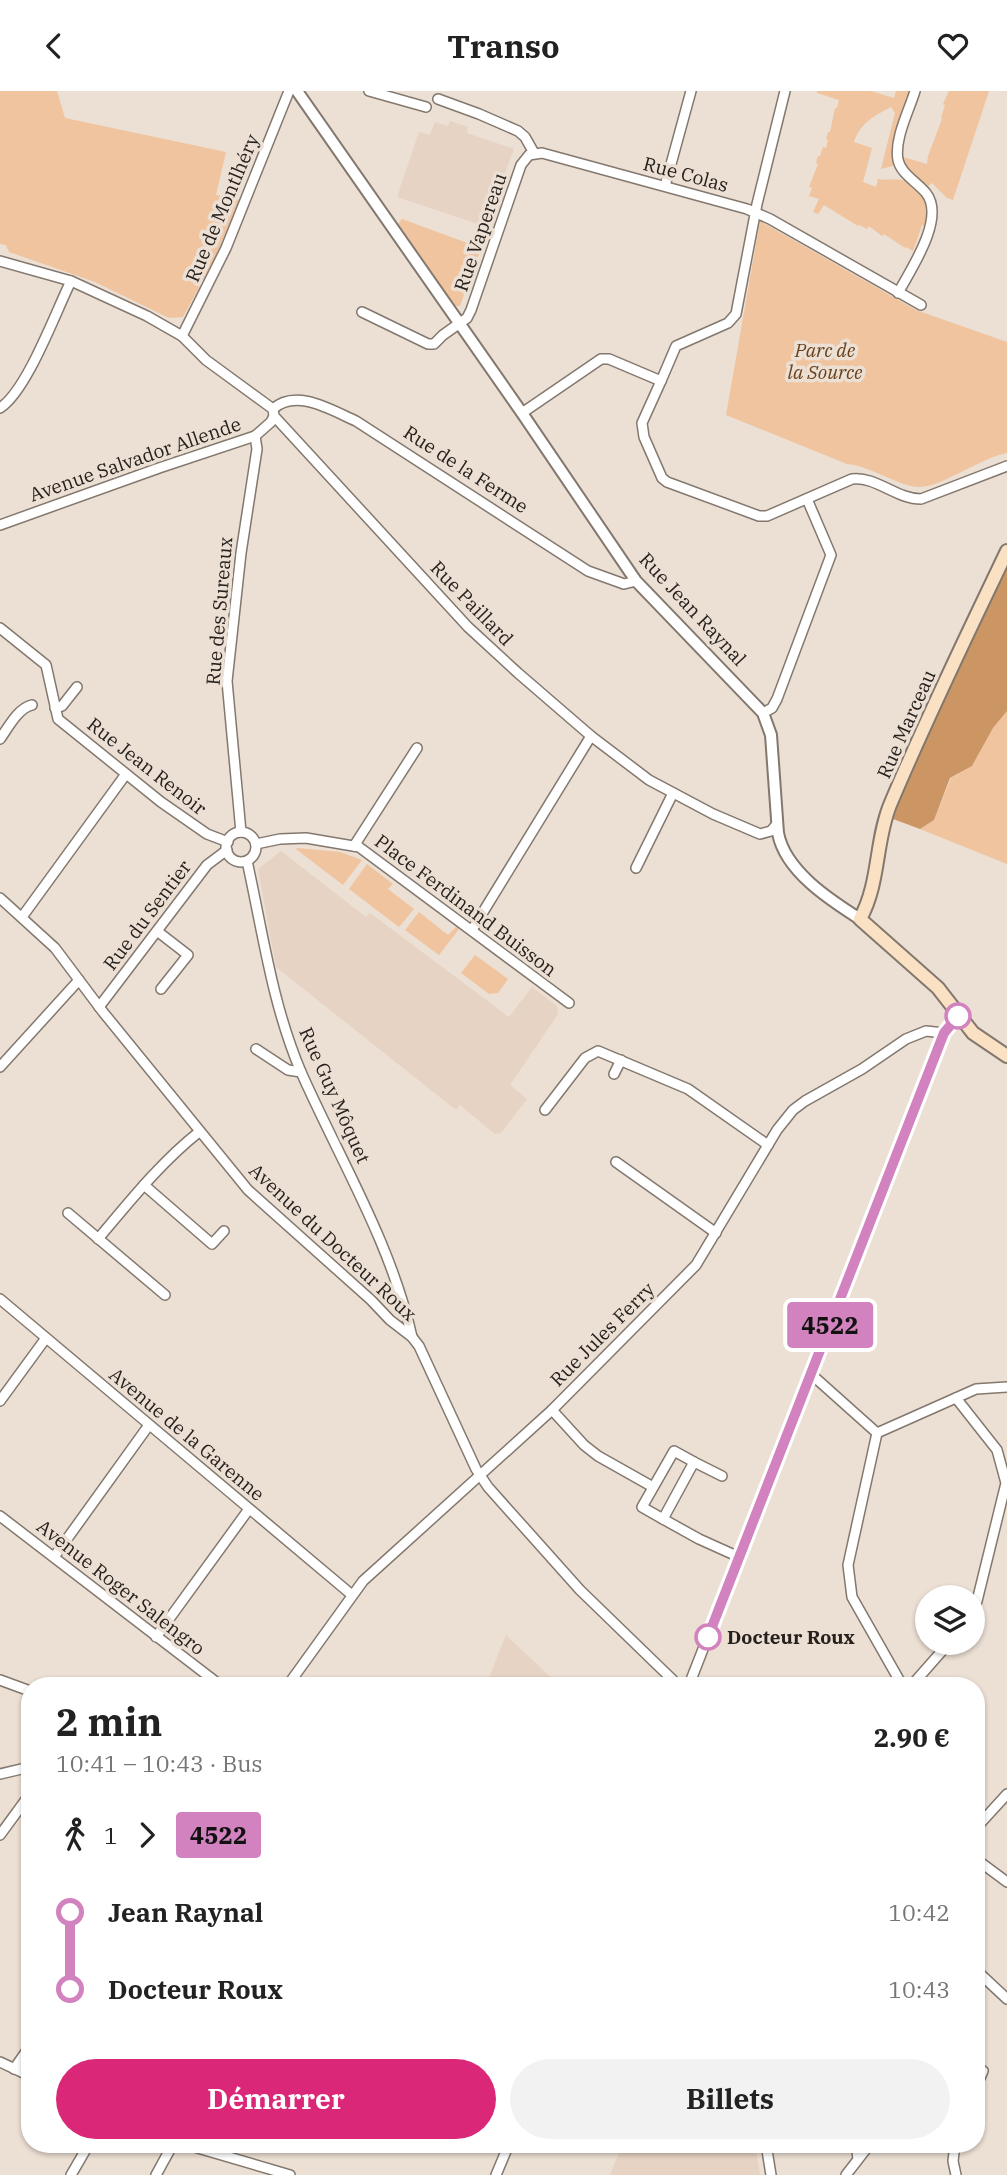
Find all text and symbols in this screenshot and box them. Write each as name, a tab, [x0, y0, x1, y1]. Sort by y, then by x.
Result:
text: Transo	[447, 25, 560, 67]
icon: back	[35, 27, 73, 65]
icon: heart	[934, 27, 972, 65]
street label: Rue de Montlhéry	[180, 130, 264, 285]
street label: Rue Colas	[641, 151, 731, 197]
street label: Rue Vapereau	[449, 169, 512, 294]
park label: Parc de la Source	[788, 338, 863, 384]
street label: Avenue Salvador Allende	[26, 411, 244, 507]
street label: Rue de la Ferme	[399, 420, 533, 518]
street label: Rue des Sureaux	[201, 535, 237, 686]
street label: Rue Jean Raynal	[634, 547, 752, 671]
street label: Rue Paillard	[426, 556, 518, 650]
street label: Rue Marceau	[871, 666, 941, 782]
street label: Rue Jean Renoir	[83, 712, 212, 820]
street label: Place Ferdinand Buisson	[370, 829, 562, 981]
street label: Rue du Sentier	[98, 855, 197, 975]
unlabelled marker	[945, 1003, 971, 1029]
street label: Rue Guy Môquet	[294, 1023, 376, 1167]
street label: Avenue du Docteur Roux	[244, 1158, 422, 1326]
street label: Rue Jules Ferry	[545, 1276, 660, 1391]
line badge: 4522	[781, 1302, 879, 1348]
text: 4522	[801, 1309, 859, 1341]
street label: Avenue de la Garenne	[105, 1362, 269, 1506]
street label: Avenue Roger Salengro	[32, 1514, 210, 1660]
map controls	[915, 1585, 985, 1655]
button: layers	[915, 1585, 985, 1655]
marker: Docteur Roux	[695, 1624, 721, 1650]
place label: Docteur Roux	[727, 1625, 855, 1649]
text: 2 min	[56, 1697, 162, 1746]
text: 2.90 €	[874, 1720, 950, 1754]
text: 10:41 – 10:43 · Bus	[56, 1748, 263, 1778]
icon: walk	[56, 1816, 94, 1854]
icon: forward	[128, 1816, 166, 1854]
text: 4522	[190, 1819, 247, 1851]
text: 1	[104, 1820, 118, 1850]
text: Jean Raynal	[108, 1895, 263, 1929]
text: 10:42	[888, 1897, 950, 1927]
text: Docteur Roux	[108, 1972, 283, 2006]
text: 10:43	[888, 1974, 950, 2004]
button: Démarrer	[56, 2059, 496, 2139]
button: Billets	[510, 2059, 950, 2139]

